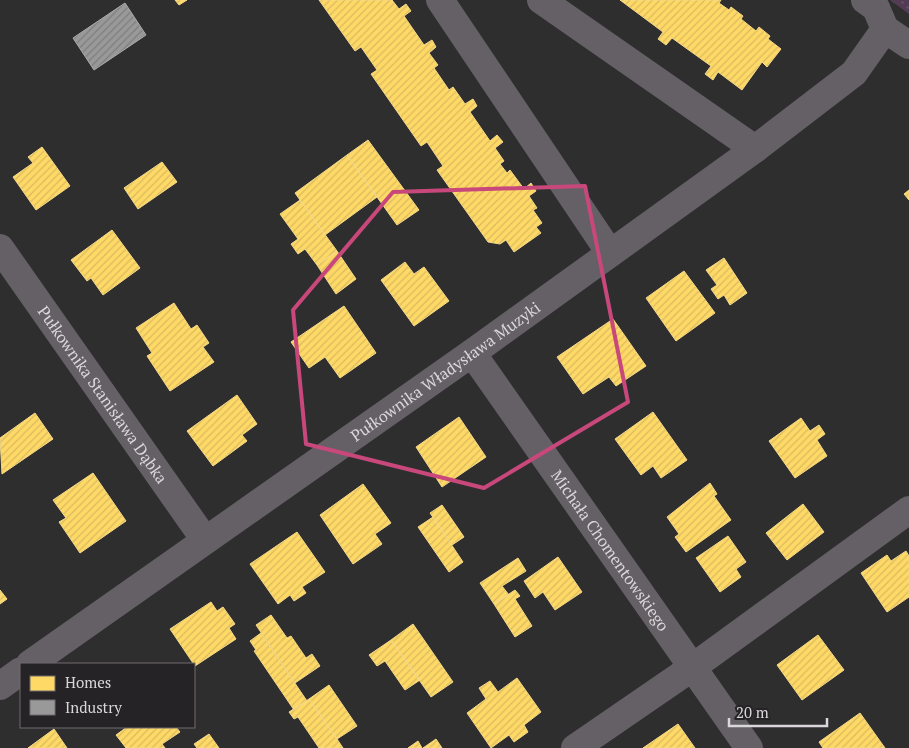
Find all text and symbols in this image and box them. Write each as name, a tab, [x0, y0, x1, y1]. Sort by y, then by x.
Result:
street label: Pułkownika Władysława Muzyki	[346, 296, 545, 446]
street label: Pułkownika Stanisława Dąbka	[33, 301, 173, 488]
street label: Michała Chomentowskiego	[546, 465, 675, 636]
legend	[20, 663, 195, 728]
text: Homes	[65, 672, 111, 692]
scale bar	[729, 696, 826, 728]
text: Industry	[65, 697, 122, 717]
text: 20 m	[736, 702, 769, 722]

